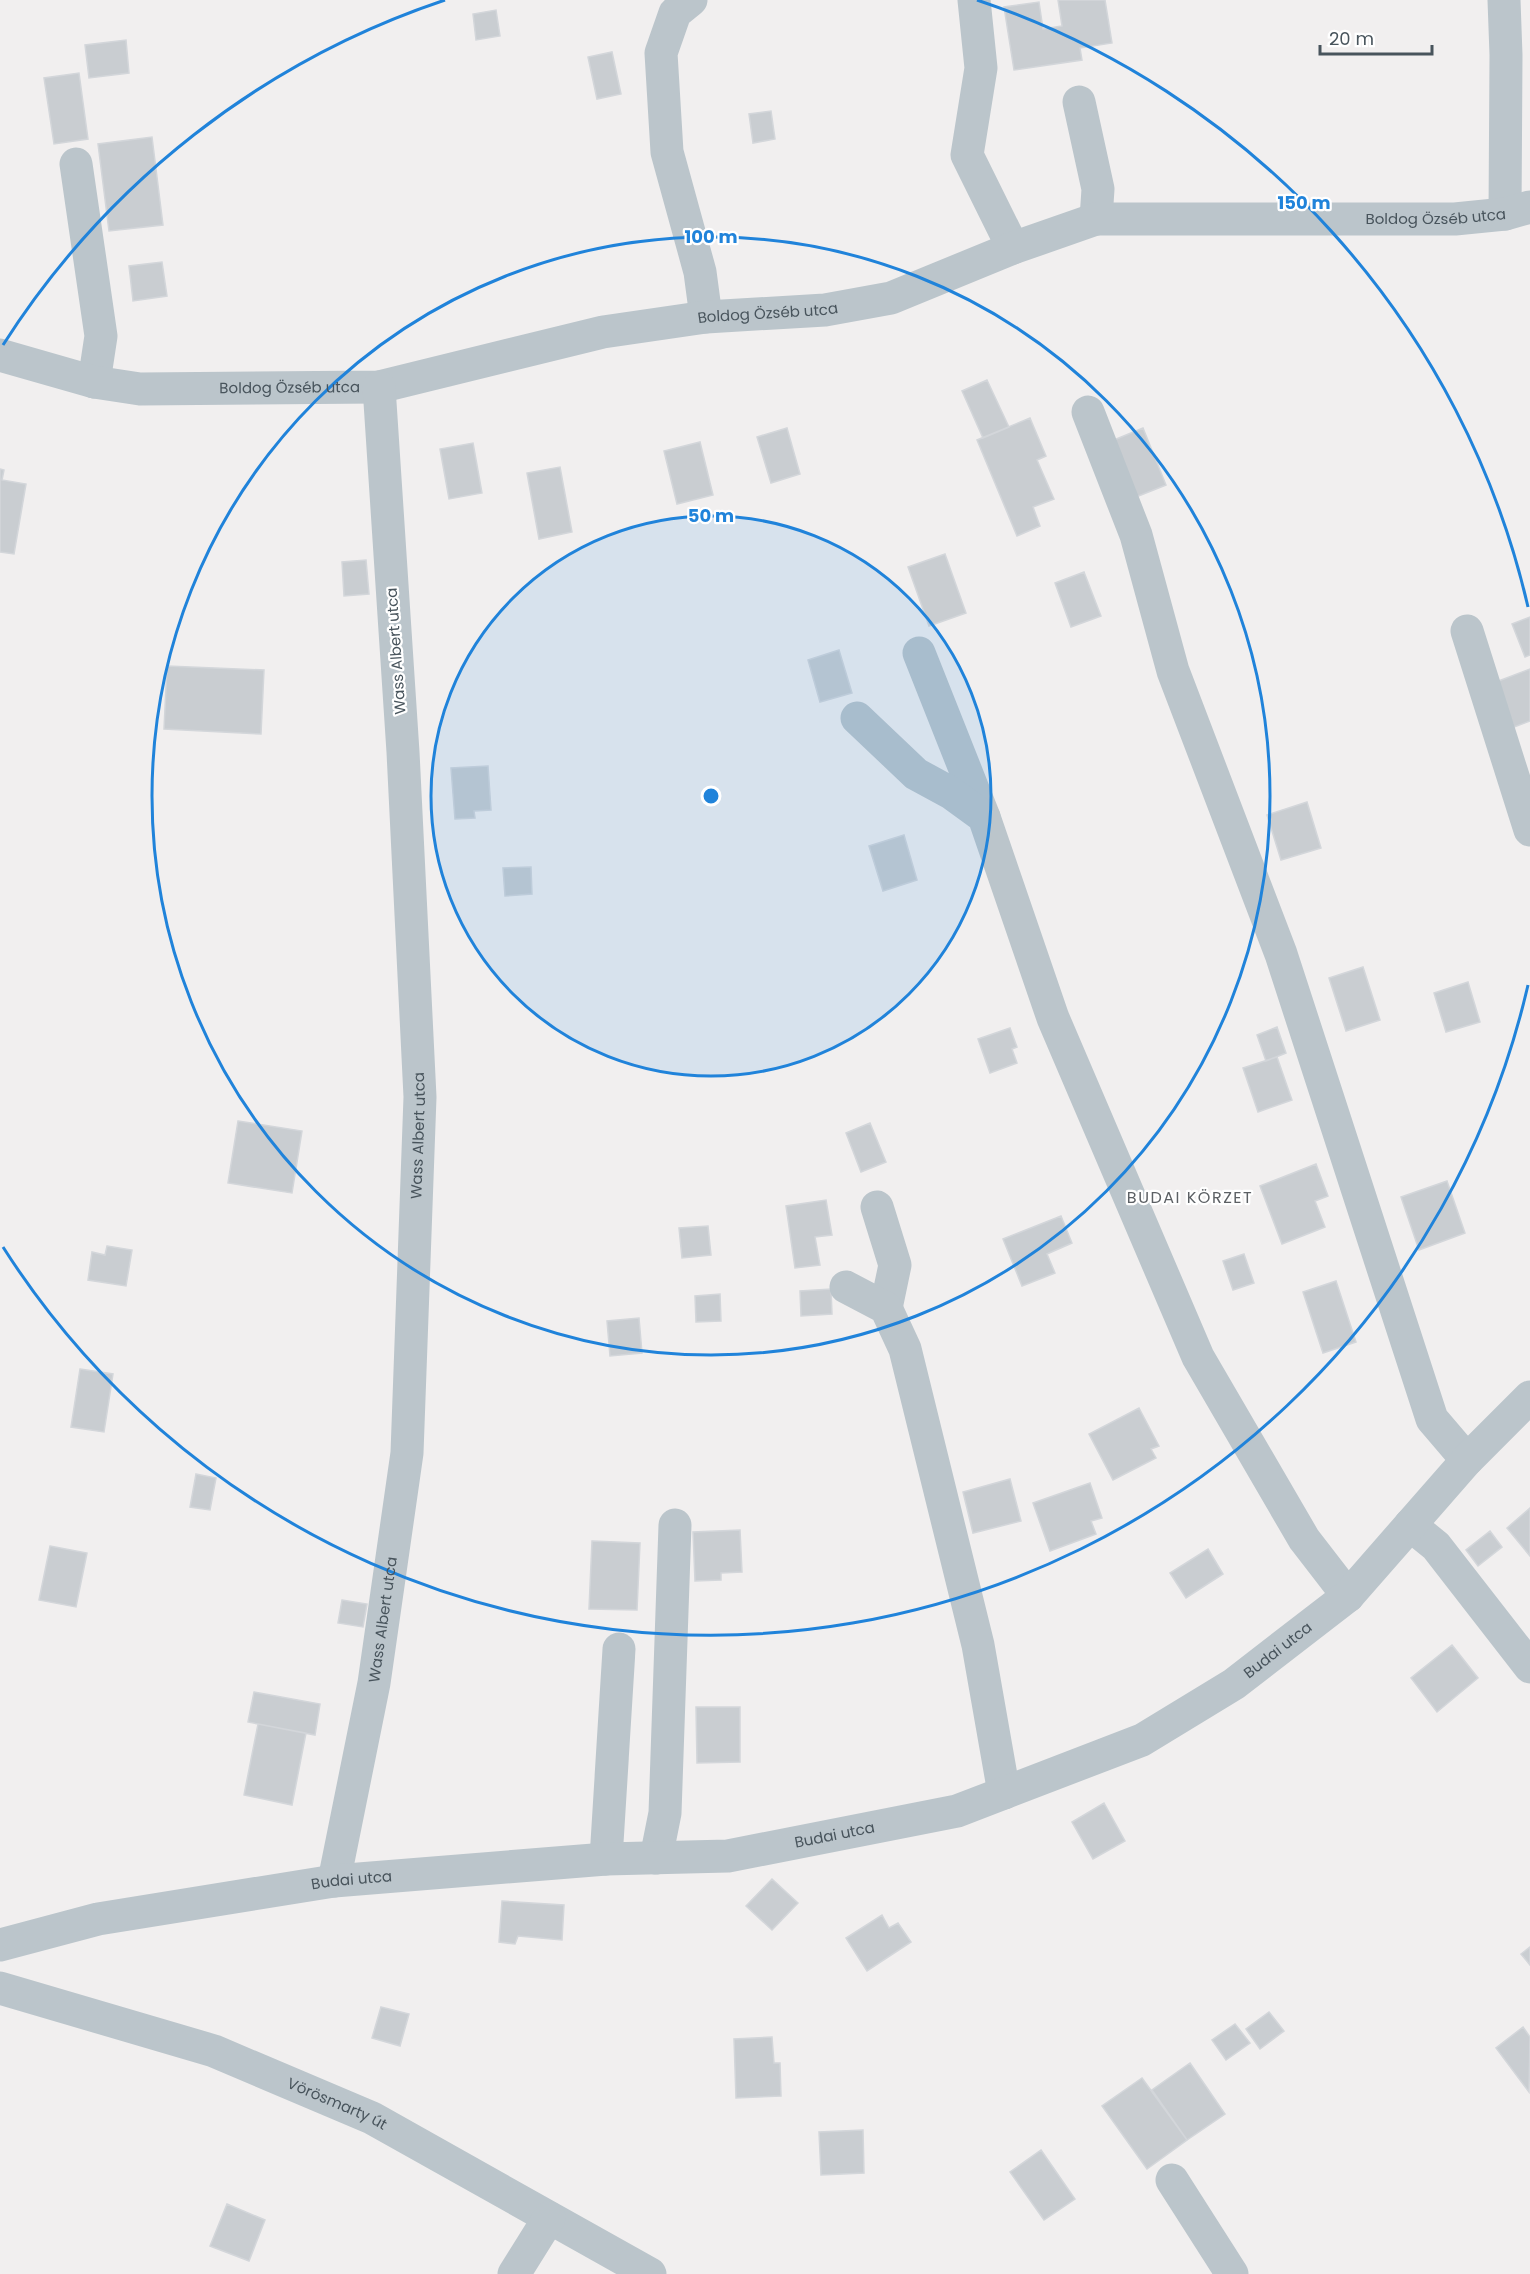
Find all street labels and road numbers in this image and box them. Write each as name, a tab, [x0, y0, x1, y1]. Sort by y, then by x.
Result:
street label: Boldog Özséb utca	[1366, 203, 1507, 229]
street label: Boldog Özséb utca	[696, 297, 840, 328]
street label: Boldog Özséb utca	[219, 376, 360, 398]
street label: Wass Albert utca	[381, 587, 410, 715]
street label: Wass Albert utca	[405, 1072, 430, 1199]
street label: Wass Albert utca	[363, 1555, 402, 1684]
street label: Budai utca	[1239, 1617, 1316, 1683]
street label: Budai utca	[793, 1816, 876, 1853]
street label: Budai utca	[310, 1865, 393, 1895]
street label: Vörösmarty út	[284, 2072, 391, 2134]

